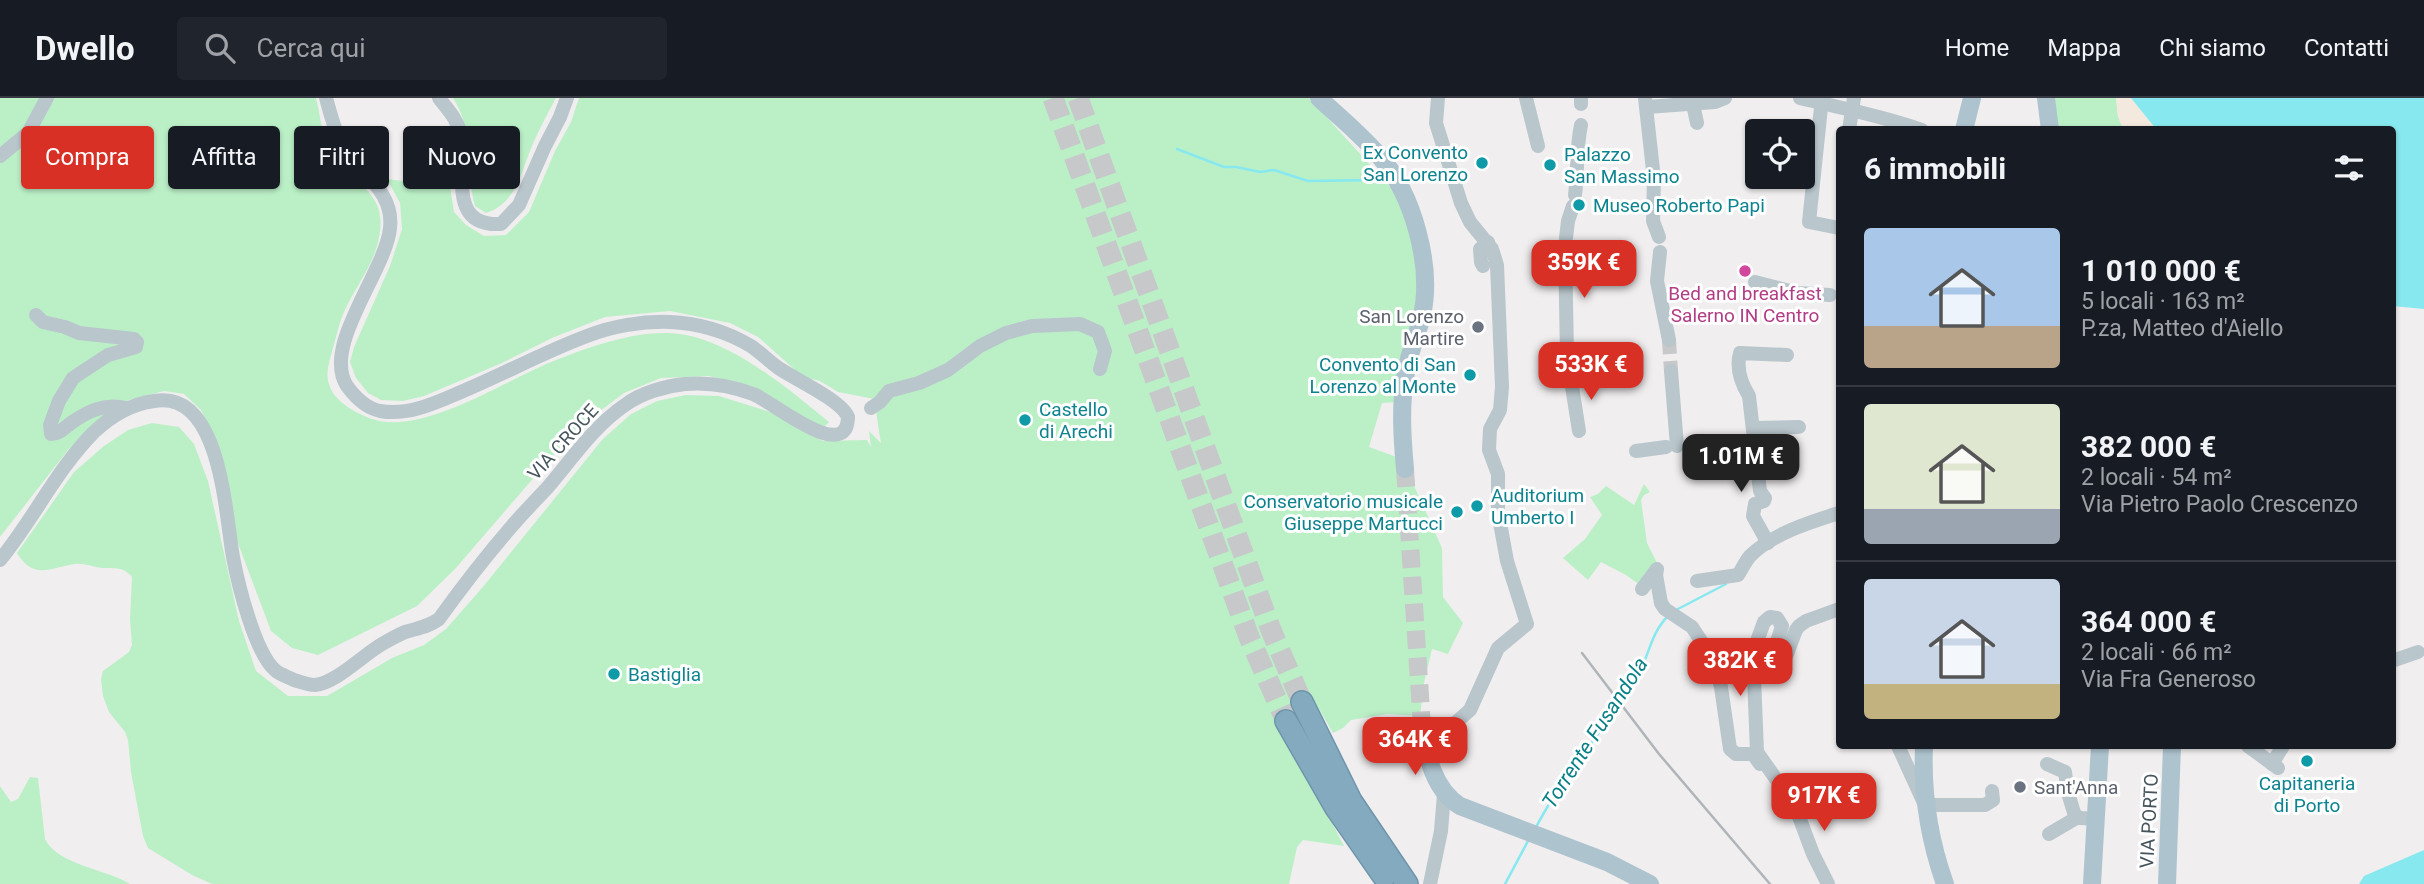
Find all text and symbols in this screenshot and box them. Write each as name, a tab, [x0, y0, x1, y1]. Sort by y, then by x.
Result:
search box	[177, 17, 667, 80]
text: Dwello	[35, 29, 135, 68]
icon: search	[201, 29, 239, 67]
text: Cerca qui	[257, 33, 366, 63]
text: Home	[1945, 34, 2009, 62]
text: Mappa	[2047, 34, 2121, 62]
text: Chi siamo	[2159, 34, 2266, 62]
text: Contatti	[2304, 34, 2389, 62]
map controls	[1745, 119, 1815, 189]
button: locate	[1745, 119, 1815, 189]
chip: Compra	[21, 126, 154, 189]
chip: Affitta	[168, 126, 280, 189]
chip: Filtri	[294, 126, 389, 189]
chip: Nuovo	[403, 126, 520, 189]
place label: Ex Convento San Lorenzo	[1363, 141, 1468, 186]
place label: Palazzo San Massimo	[1564, 143, 1679, 188]
icon: filters	[2330, 149, 2368, 187]
text: 6 immobili	[1864, 151, 2006, 186]
marker: Ex Convento San Lorenzo	[1474, 155, 1490, 171]
marker: Palazzo San Massimo	[1542, 157, 1558, 173]
place label: Museo Roberto Papi	[1593, 194, 1765, 217]
marker: Museo Roberto Papi	[1571, 197, 1587, 213]
pin: 359K €	[1527, 240, 1641, 300]
text: 359K €	[1547, 249, 1621, 276]
text: 1 010 000 €	[2081, 253, 2241, 288]
icon: home	[1920, 256, 2004, 340]
marker: Bed and breakfast Salerno IN Centro	[1737, 263, 1753, 279]
place label: Bed and breakfast Salerno IN Centro	[1668, 282, 1822, 327]
text: 5 locali · 163 m²	[2081, 288, 2245, 315]
place label: San Lorenzo Martire	[1359, 305, 1464, 350]
text: P.za, Matteo d'Aiello	[2081, 315, 2284, 342]
marker: San Lorenzo Martire	[1470, 319, 1486, 335]
pin: 533K €	[1534, 342, 1648, 402]
text: 533K €	[1554, 351, 1628, 378]
place label: Convento di San Lorenzo al Monte	[1309, 353, 1456, 398]
marker: Convento di San Lorenzo al Monte	[1462, 367, 1478, 383]
place label: Castello di Arechi	[1039, 398, 1113, 443]
street label: VIA CROCE	[523, 399, 603, 485]
marker: Castello di Arechi	[1017, 412, 1033, 428]
text: 382 000 €	[2081, 429, 2216, 464]
icon: home	[1920, 432, 2004, 516]
pin: 1.01M €	[1676, 434, 1806, 494]
text: 1.01M €	[1698, 443, 1784, 470]
text: 2 locali · 54 m²	[2081, 464, 2232, 491]
place label: Auditorium Umberto I	[1491, 484, 1584, 529]
place label: Conservatorio musicale Giuseppe Martucci	[1243, 490, 1443, 535]
text: Via Pietro Paolo Crescenzo	[2081, 491, 2358, 518]
marker: Auditorium Umberto I	[1469, 498, 1485, 514]
marker: Conservatorio musicale Giuseppe Martucci	[1449, 504, 1465, 520]
text: 364 000 €	[2081, 604, 2216, 639]
icon: home	[1920, 607, 2004, 691]
pin: 382K €	[1683, 638, 1797, 698]
text: 2 locali · 66 m²	[2081, 639, 2232, 666]
text: 382K €	[1703, 647, 1777, 674]
water label: Torrente Fusandola	[1537, 653, 1653, 813]
place label: Bastiglia	[628, 663, 701, 686]
marker: Bastiglia	[606, 666, 622, 682]
text: Via Fra Generoso	[2081, 666, 2256, 693]
pin: 364K €	[1358, 718, 1472, 777]
text: 364K €	[1378, 726, 1452, 753]
marker: Capitaneria di Porto	[2299, 753, 2315, 769]
place label: Capitaneria di Porto	[2259, 772, 2355, 817]
street label: VIA PORTO	[2135, 773, 2163, 869]
pin: 917K €	[1767, 774, 1881, 833]
place label: Sant'Anna	[2034, 776, 2118, 799]
marker: Sant'Anna	[2012, 779, 2028, 795]
text: 917K €	[1787, 782, 1861, 809]

